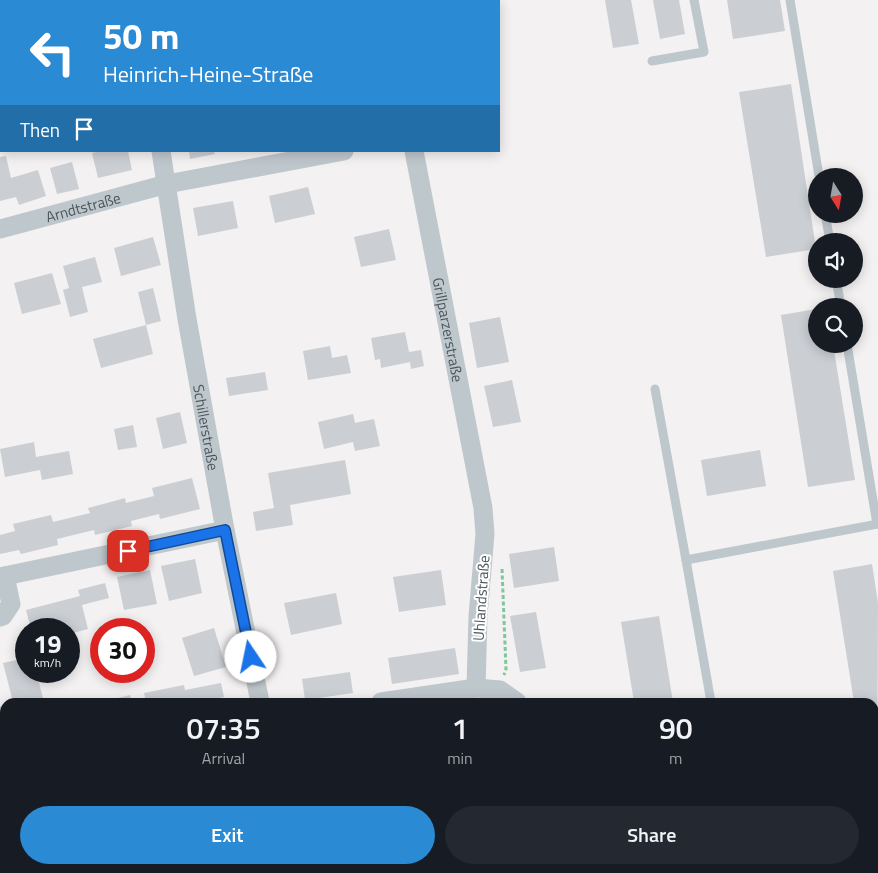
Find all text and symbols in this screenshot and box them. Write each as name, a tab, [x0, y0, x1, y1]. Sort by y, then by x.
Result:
text: 50 m	[103, 9, 179, 63]
icon: left	[20, 20, 85, 85]
text: Heinrich-Heine-Straße	[103, 57, 313, 91]
text: Then	[20, 115, 60, 144]
icon: arrive	[70, 115, 98, 143]
north arrow	[808, 168, 862, 222]
map controls	[808, 168, 863, 353]
street label: Arndtstraße	[43, 186, 123, 228]
button: sound	[808, 233, 863, 288]
street label: Grillparzerstraße	[427, 275, 470, 384]
button: search	[808, 298, 863, 353]
street label: Schillerstraße	[187, 382, 226, 472]
pin	[107, 530, 149, 572]
icon: arrive	[114, 537, 142, 565]
street label: Uhlandstraße	[467, 554, 495, 642]
speed limit sign: 30	[90, 618, 155, 683]
text: 19	[33, 625, 62, 663]
position arrow	[224, 630, 276, 682]
text: km/h	[34, 653, 61, 672]
text: 07:35	[186, 705, 261, 751]
text: 1	[451, 705, 468, 751]
text: 90	[659, 705, 693, 751]
text: Arrival	[202, 746, 245, 770]
text: min	[447, 746, 473, 770]
text: m	[669, 746, 682, 770]
button: Exit	[20, 806, 435, 864]
button: Share	[445, 806, 859, 864]

